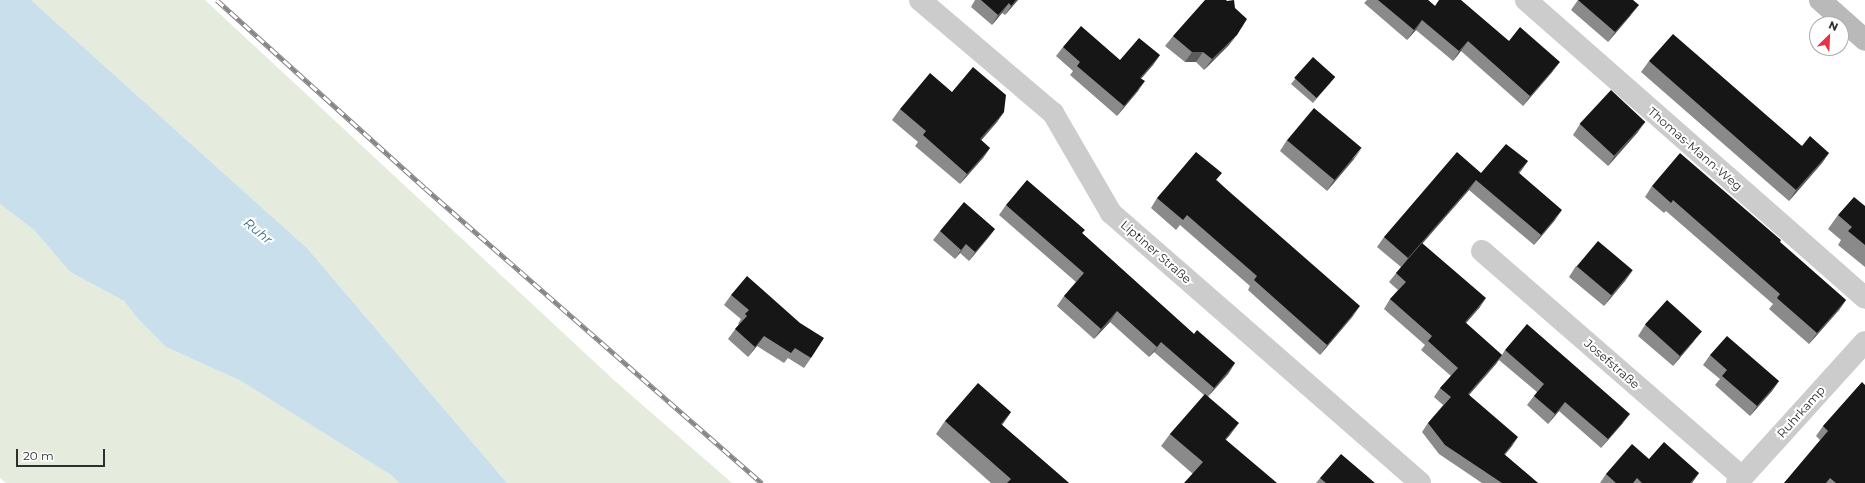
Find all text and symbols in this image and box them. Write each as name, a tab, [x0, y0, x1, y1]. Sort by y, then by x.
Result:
north arrow	[1809, 16, 1849, 56]
text: N	[1827, 18, 1840, 34]
street label: Thomas-Mann-Weg	[1645, 104, 1745, 194]
water label: Ruhr	[241, 215, 275, 247]
street label: Liptiner Straße	[1118, 217, 1194, 287]
street label: Josefstraße	[1582, 336, 1642, 392]
street label: Ruhrkamp	[1774, 383, 1828, 441]
scale bar	[18, 441, 107, 467]
text: 20 m	[23, 448, 54, 463]

